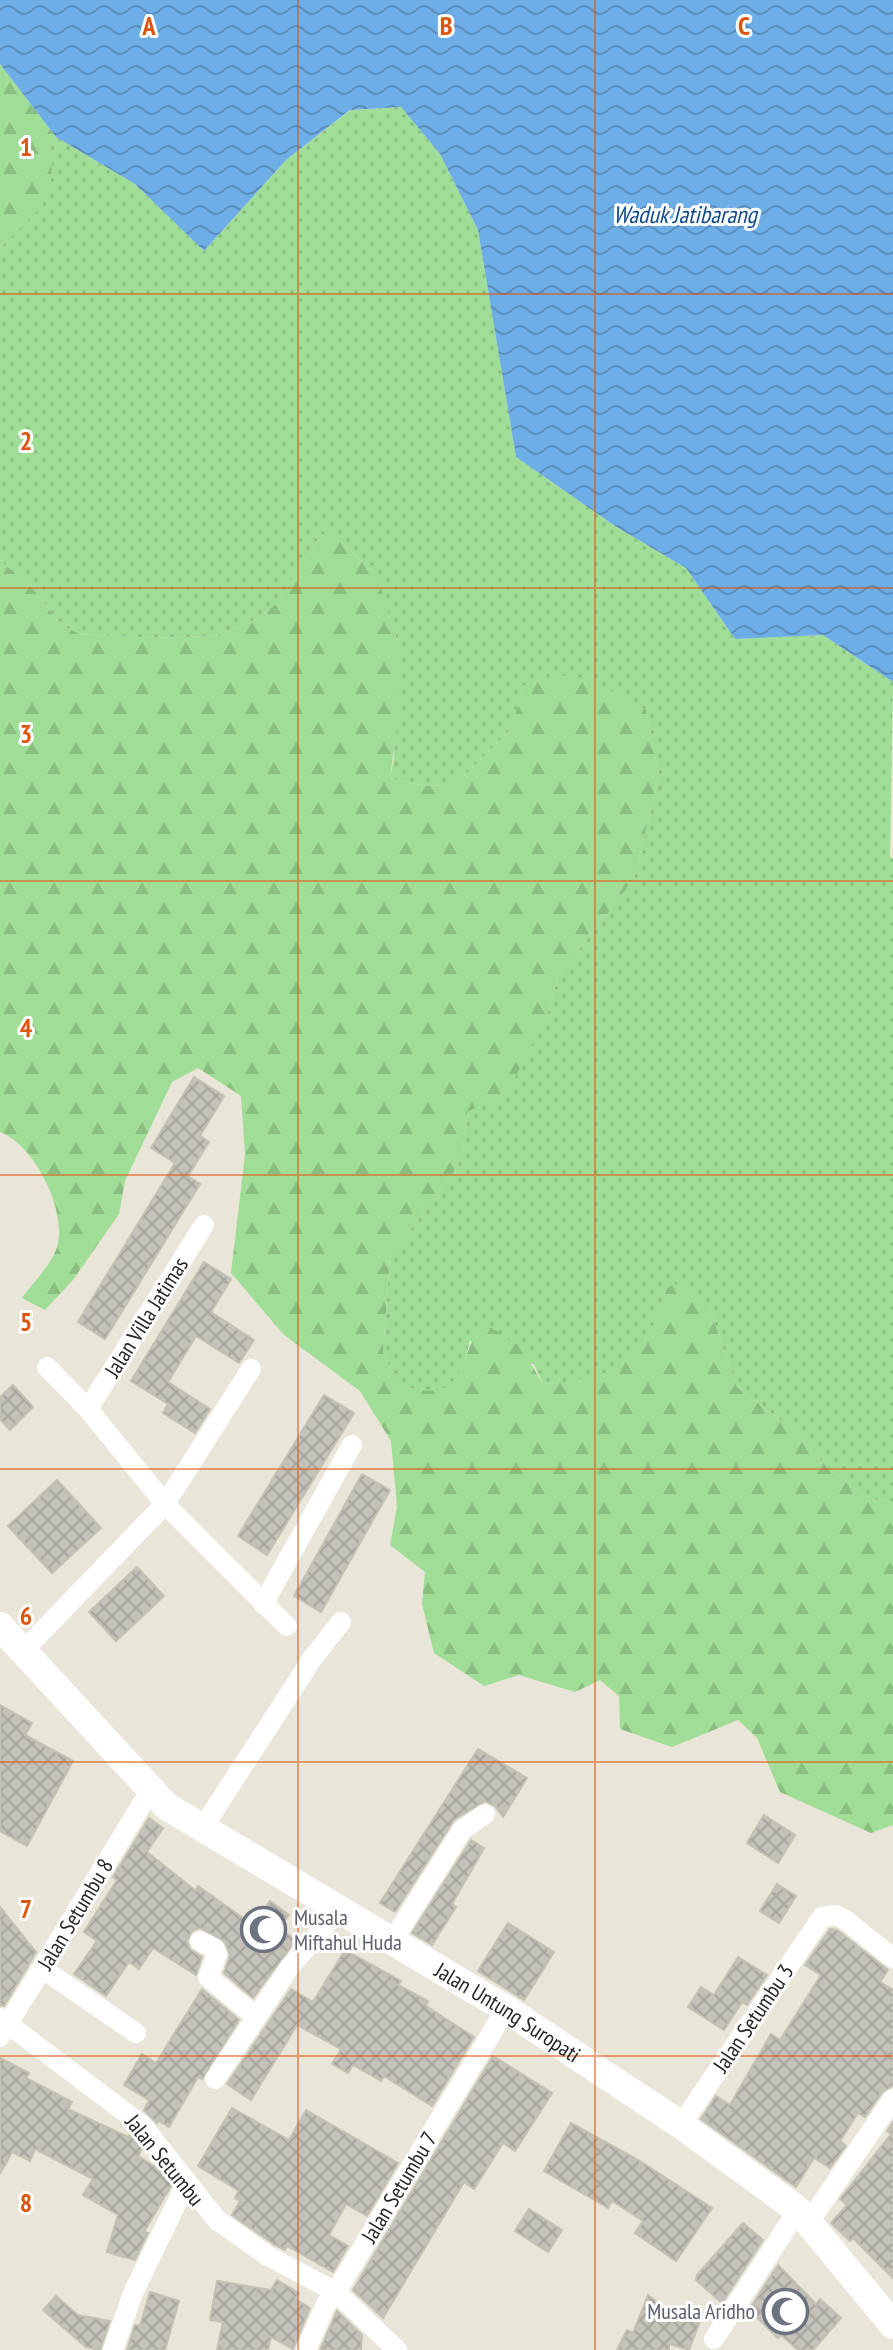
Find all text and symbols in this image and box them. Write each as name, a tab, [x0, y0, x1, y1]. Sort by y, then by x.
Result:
text: A	[141, 9, 156, 42]
text: B	[440, 9, 453, 42]
text: C	[738, 9, 750, 42]
text: 1	[20, 130, 32, 163]
water label: Waduk Jatibarang	[613, 199, 759, 230]
text: 2	[20, 424, 32, 457]
text: 3	[20, 717, 32, 750]
text: 4	[20, 1011, 33, 1044]
street label: Jalan Villa Jatimas	[98, 1252, 194, 1383]
text: 5	[20, 1305, 32, 1338]
text: 6	[20, 1599, 32, 1632]
street label: Jalan Setumbu 8	[30, 1853, 119, 1975]
text: 7	[20, 1892, 32, 1925]
place label: Musala Miftahul Huda	[294, 1903, 402, 1956]
mosque icon: Musala Miftahul Huda	[239, 1906, 287, 1954]
street label: Jalan Untung Suropati	[429, 1955, 586, 2068]
street label: Jalan Setumbu 3	[706, 1959, 799, 2078]
street label: Jalan Setumbu	[119, 2108, 210, 2212]
street label: Jalan Setumbu 7	[354, 2126, 443, 2248]
text: 8	[20, 2186, 32, 2219]
mosque icon: Musala Aridho	[762, 2287, 810, 2335]
place label: Musala Aridho	[647, 2297, 755, 2325]

